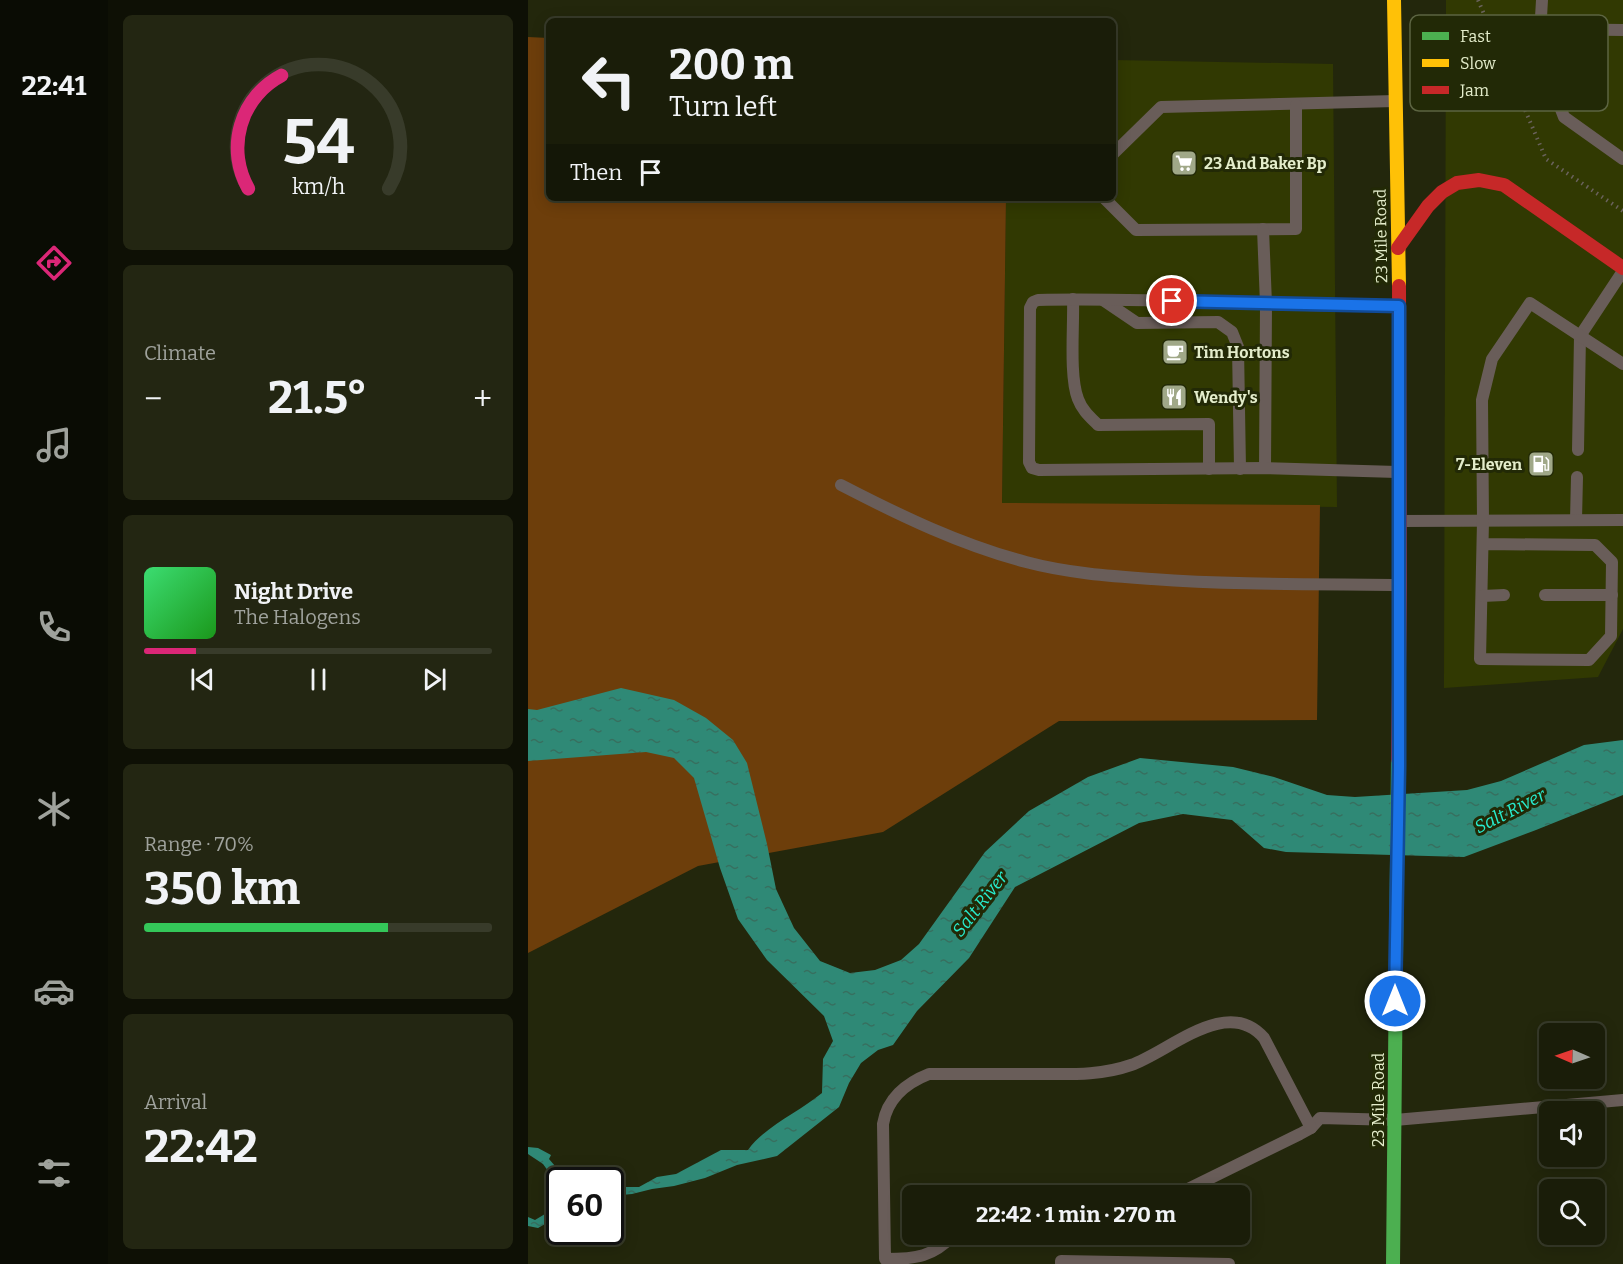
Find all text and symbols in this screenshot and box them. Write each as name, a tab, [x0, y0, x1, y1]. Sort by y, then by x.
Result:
legend	[1410, 15, 1608, 111]
text: Fast	[1460, 27, 1491, 46]
text: 200 m	[669, 40, 794, 90]
icon: left	[570, 42, 648, 120]
text: Slow	[1460, 54, 1496, 73]
text: 22:41	[22, 70, 86, 102]
text: Jam	[1459, 81, 1489, 100]
text: Turn left	[669, 91, 777, 123]
text: 54	[282, 106, 354, 181]
supermarket icon: 23 And Baker Bp	[1169, 148, 1199, 178]
place label: 23 And Baker Bp	[1204, 154, 1327, 173]
icon: arrive	[634, 156, 667, 189]
text: Then	[570, 159, 622, 186]
text: km/h	[291, 175, 345, 201]
street label: 23 Mile Road	[1371, 188, 1391, 283]
icon: directions	[33, 242, 75, 284]
pin	[1146, 275, 1197, 326]
icon: arrive	[1155, 284, 1188, 317]
cafe icon: Tim Hortons	[1160, 337, 1190, 367]
text: Climate	[144, 341, 216, 365]
place label: Tim Hortons	[1194, 343, 1290, 362]
text: 21.5°	[268, 371, 367, 425]
text: −	[144, 379, 162, 419]
text: +	[473, 379, 492, 419]
restaurant icon: Wendy's	[1159, 382, 1189, 412]
place label: Wendy's	[1194, 388, 1258, 407]
icon: music	[33, 424, 75, 466]
fuel station icon: 7-Eleven	[1526, 449, 1556, 479]
place label: 7-Eleven	[1456, 455, 1523, 474]
text: Night Drive	[234, 578, 353, 605]
text: The Halogens	[234, 605, 361, 629]
icon: phone	[33, 606, 75, 648]
icon: previous	[186, 663, 219, 696]
icon: pause	[302, 663, 335, 696]
icon: next	[418, 663, 451, 696]
water label: Salt River	[1471, 783, 1550, 838]
icon: climate	[33, 788, 75, 830]
text: Range · 70%	[144, 832, 254, 856]
text: 350 km	[144, 862, 300, 916]
water label: Salt River	[948, 866, 1013, 941]
position arrow	[1363, 969, 1427, 1033]
icon: car	[33, 970, 75, 1012]
north arrow	[1539, 1023, 1605, 1089]
map controls	[1539, 1023, 1605, 1245]
street label: 23 Mile Road	[1369, 1052, 1388, 1147]
text: Arrival	[144, 1090, 207, 1114]
button: sound	[1539, 1101, 1605, 1167]
text: 22:42	[144, 1120, 258, 1174]
icon: filters	[33, 1152, 75, 1194]
speed limit sign: 60	[546, 1167, 624, 1245]
button: search	[1539, 1179, 1605, 1245]
text: 22:42 · 1 min · 270 m	[976, 1201, 1176, 1228]

